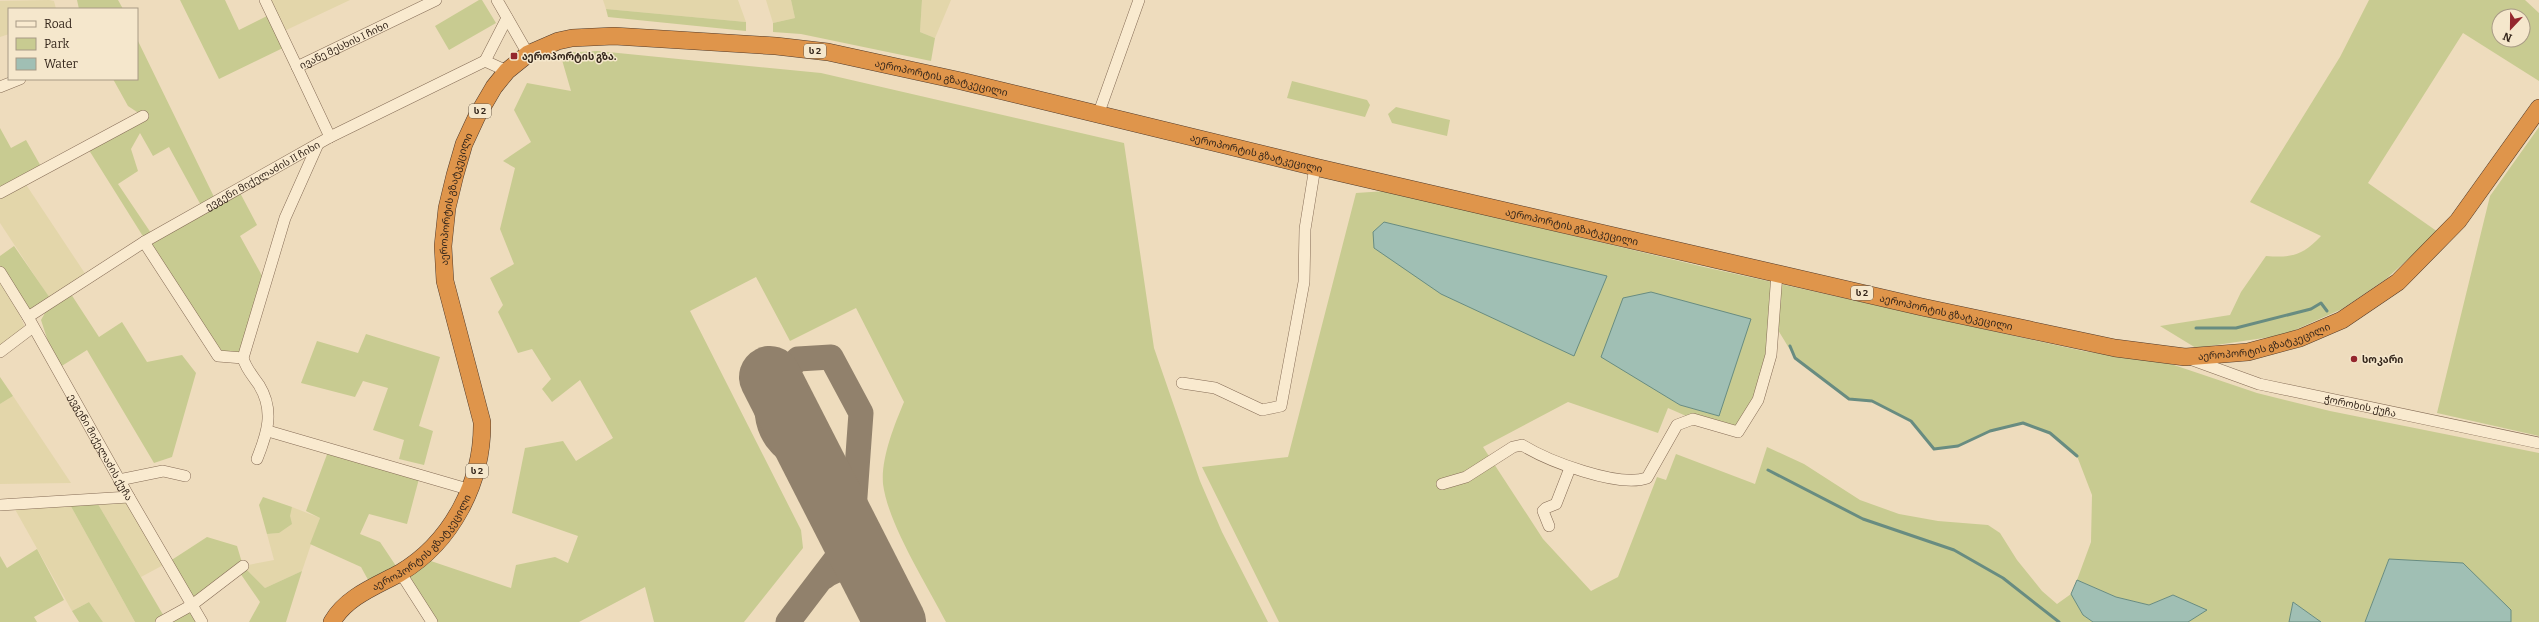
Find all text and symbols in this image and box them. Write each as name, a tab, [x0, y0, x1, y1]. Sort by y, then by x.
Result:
legend	[8, 8, 138, 80]
north arrow	[2491, 8, 2531, 48]
text: Road	[44, 17, 72, 31]
street label: ივანე მესხის I ჩიხი	[298, 19, 391, 72]
text: N	[2501, 29, 2514, 44]
text: Park	[44, 37, 70, 51]
road number: ს 2	[804, 44, 826, 58]
marker: აეროპორტის გზა.	[509, 51, 519, 61]
place label: აეროპორტის გზა.	[522, 51, 616, 63]
text: Water	[44, 57, 79, 71]
street label: აეროპორტის გზატკეცილი	[874, 57, 1009, 99]
road number: ს 2	[469, 104, 491, 118]
street label: აეროპორტის გზატკეცილი	[438, 131, 476, 266]
street label: აეროპორტის გზატკეცილი	[1189, 132, 1324, 176]
street label: ევგენი მიქელაძის II ჩიხი	[203, 139, 322, 213]
street label: აეროპორტის გზატკეცილი	[1504, 206, 1640, 248]
road number: ს 2	[1851, 286, 1873, 300]
street label: აეროპორტის გზატკეცილი	[1878, 292, 2014, 333]
street label: აეროპორტის გზატკეცილი	[2197, 321, 2332, 363]
marker: სოკარი	[2349, 354, 2359, 364]
place label: სოკარი	[2362, 354, 2403, 366]
street label: ევგენი მიქელაძის ქუჩა	[65, 392, 135, 503]
street label: ჭოროხის ქუჩა	[2323, 393, 2397, 420]
road number: ს 2	[466, 464, 488, 478]
street label: აეროპორტის გზატკეცილი	[370, 492, 474, 593]

